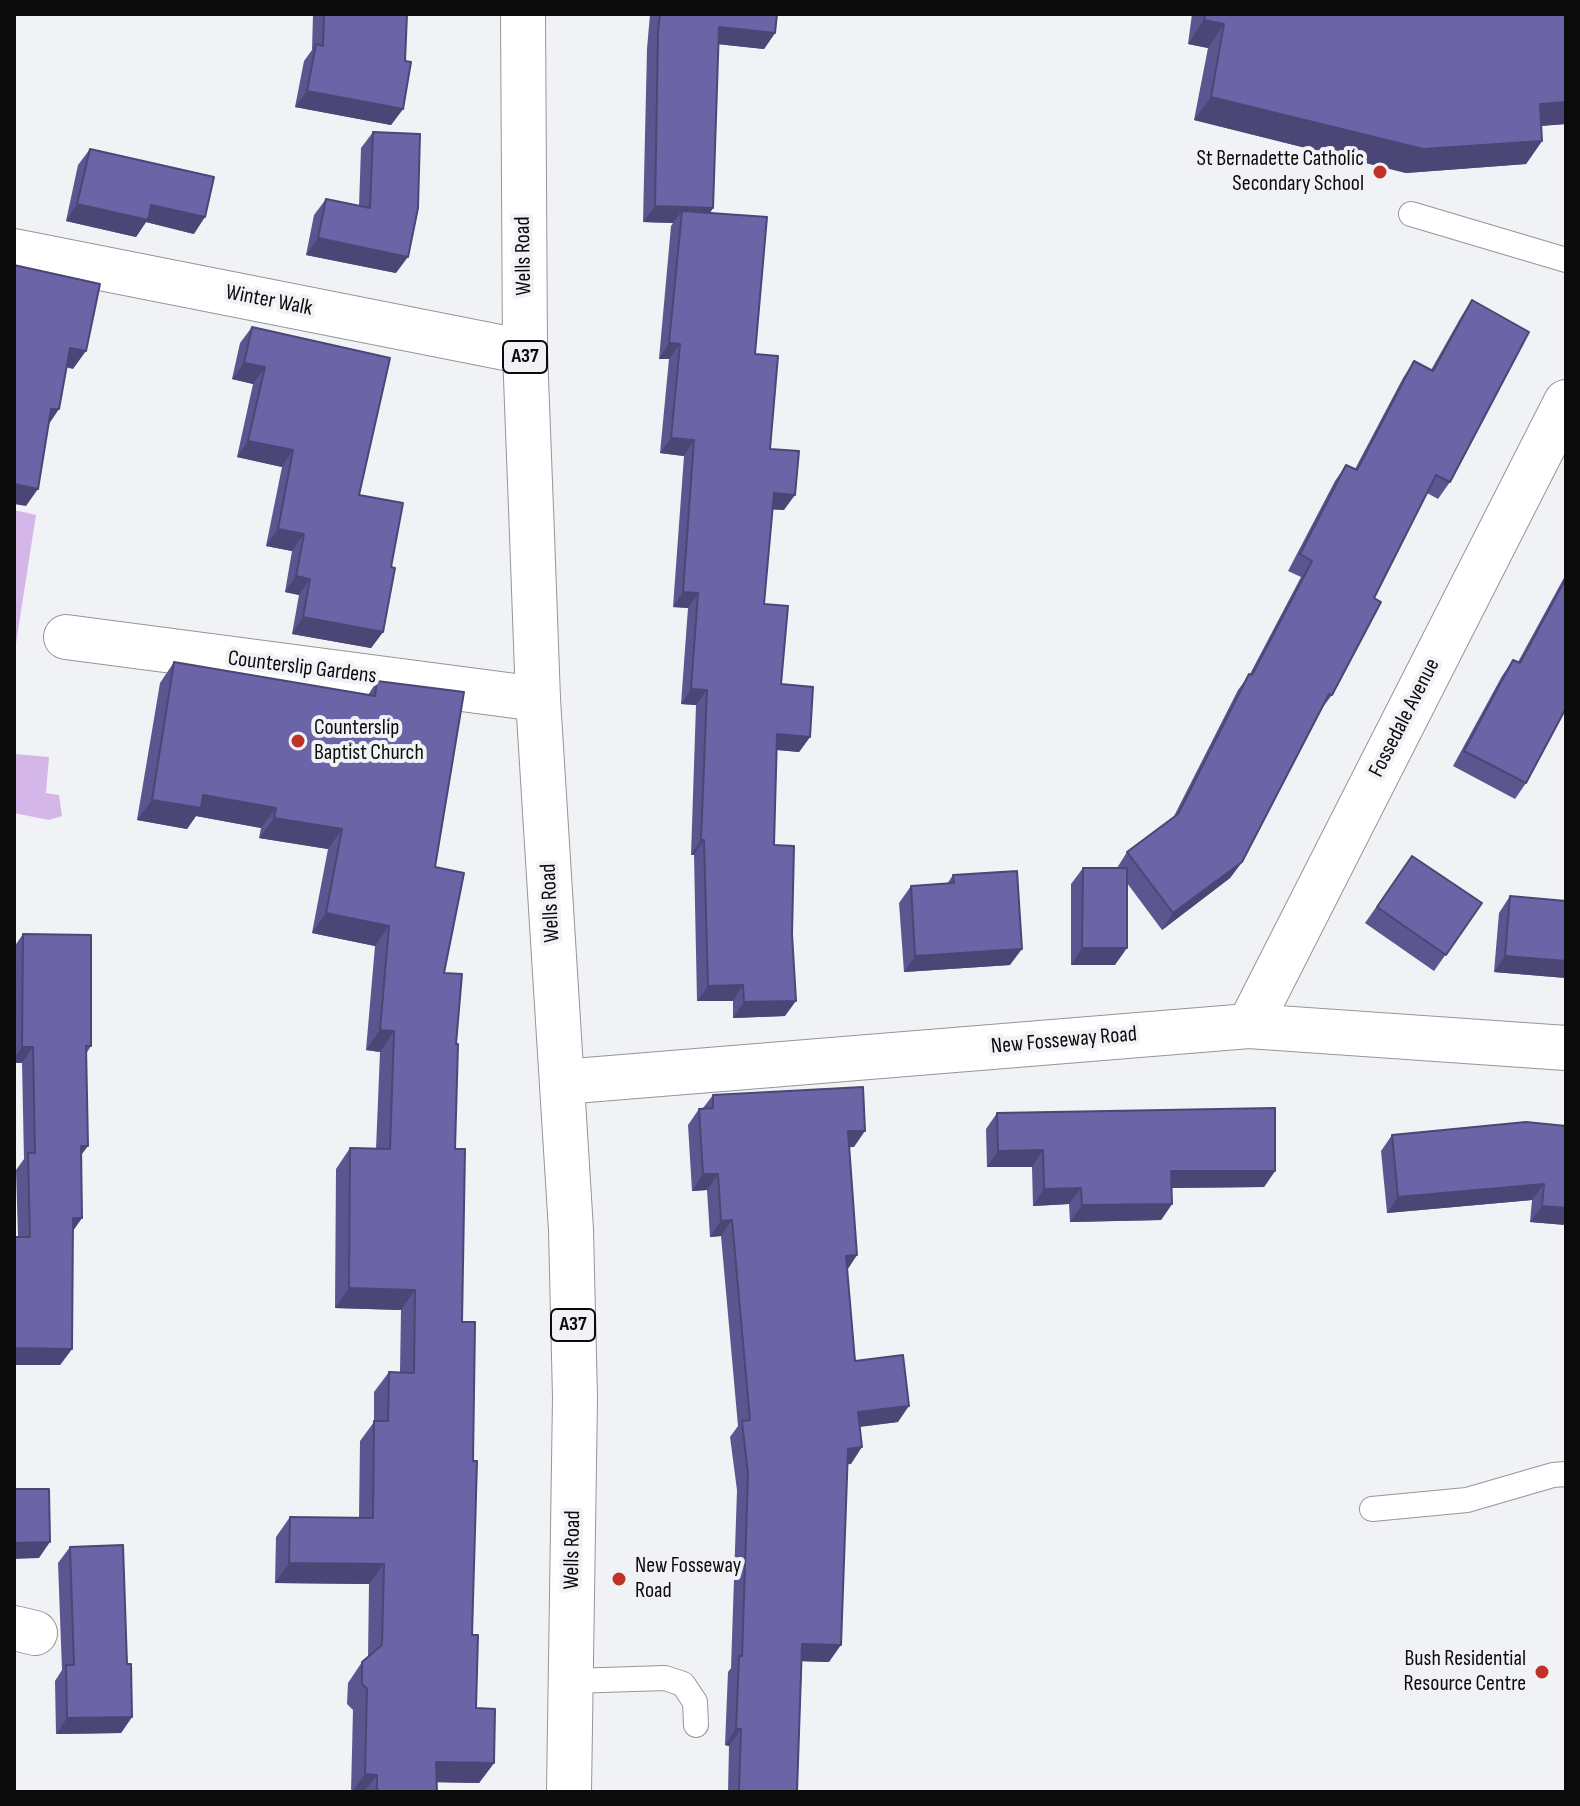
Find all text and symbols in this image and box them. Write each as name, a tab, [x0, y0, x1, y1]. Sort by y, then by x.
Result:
place label: St Bernadette Catholic Secondary School	[1197, 146, 1364, 198]
marker: St Bernadette Catholic Secondary School	[1371, 163, 1389, 181]
street label: Wells Road	[510, 216, 538, 296]
street label: Winter Walk	[223, 280, 315, 322]
road number: A37	[503, 341, 547, 373]
street label: Counterslip Gardens	[226, 646, 378, 690]
street label: Fossedale Avenue	[1364, 654, 1446, 782]
place label: Counterslip Baptist Church	[314, 715, 424, 766]
marker: Counterslip Baptist Church	[289, 732, 307, 750]
street label: Wells Road	[536, 863, 566, 943]
street label: New Fosseway Road	[990, 1021, 1138, 1061]
road number: A37	[551, 1309, 595, 1341]
street label: Wells Road	[559, 1510, 587, 1590]
place label: New Fosseway Road	[635, 1553, 741, 1604]
marker: New Fosseway Road	[610, 1570, 628, 1588]
place label: Bush Residential Resource Centre	[1404, 1646, 1526, 1698]
marker: Bush Residential Resource Centre	[1533, 1663, 1551, 1681]

